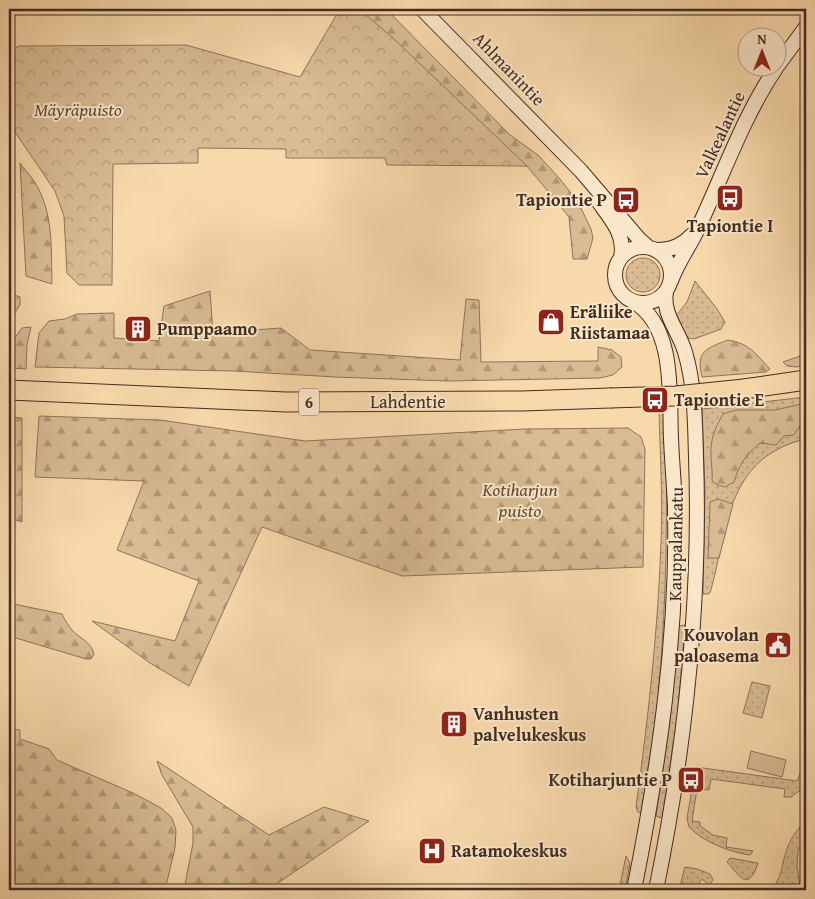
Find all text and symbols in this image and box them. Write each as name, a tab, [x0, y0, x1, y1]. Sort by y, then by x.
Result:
street label: Ahlmanintie	[467, 25, 552, 112]
north arrow	[738, 28, 788, 78]
text: N	[757, 29, 767, 49]
street label: Valkealantie	[688, 87, 752, 183]
park label: Mäyräpuisto	[34, 96, 122, 123]
bus stop icon: Tapiontie I	[715, 183, 745, 213]
bus stop icon: Tapiontie P	[611, 185, 641, 215]
place label: Tapiontie P	[516, 186, 607, 213]
place label: Tapiontie I	[687, 212, 773, 239]
place label: Eräliike Riistamaa	[570, 298, 651, 346]
shop icon: Eräliike Riistamaa	[536, 307, 566, 337]
building icon: Pumppaamo	[123, 314, 153, 344]
place label: Pumppaamo	[157, 315, 258, 342]
bus stop icon: Tapiontie E	[640, 385, 670, 415]
place label: Tapiontie E	[674, 386, 764, 413]
road number: 6	[299, 388, 319, 416]
street label: Lahdentie	[370, 388, 446, 415]
park label: Kotiharjun puisto	[481, 476, 558, 524]
street label: Kauppalankatu	[661, 486, 690, 601]
place label: Kouvolan paloasema	[674, 621, 760, 669]
public building icon: Kouvolan paloasema	[763, 630, 793, 660]
place label: Vanhusten palvelukeskus	[473, 700, 587, 748]
building icon: Vanhusten palvelukeskus	[439, 709, 469, 739]
bus stop icon: Kotiharjuntie P	[676, 765, 706, 795]
place label: Kotiharjuntie P	[549, 766, 672, 793]
hospital icon: Ratamokeskus	[417, 836, 447, 866]
place label: Ratamokeskus	[451, 837, 567, 864]

